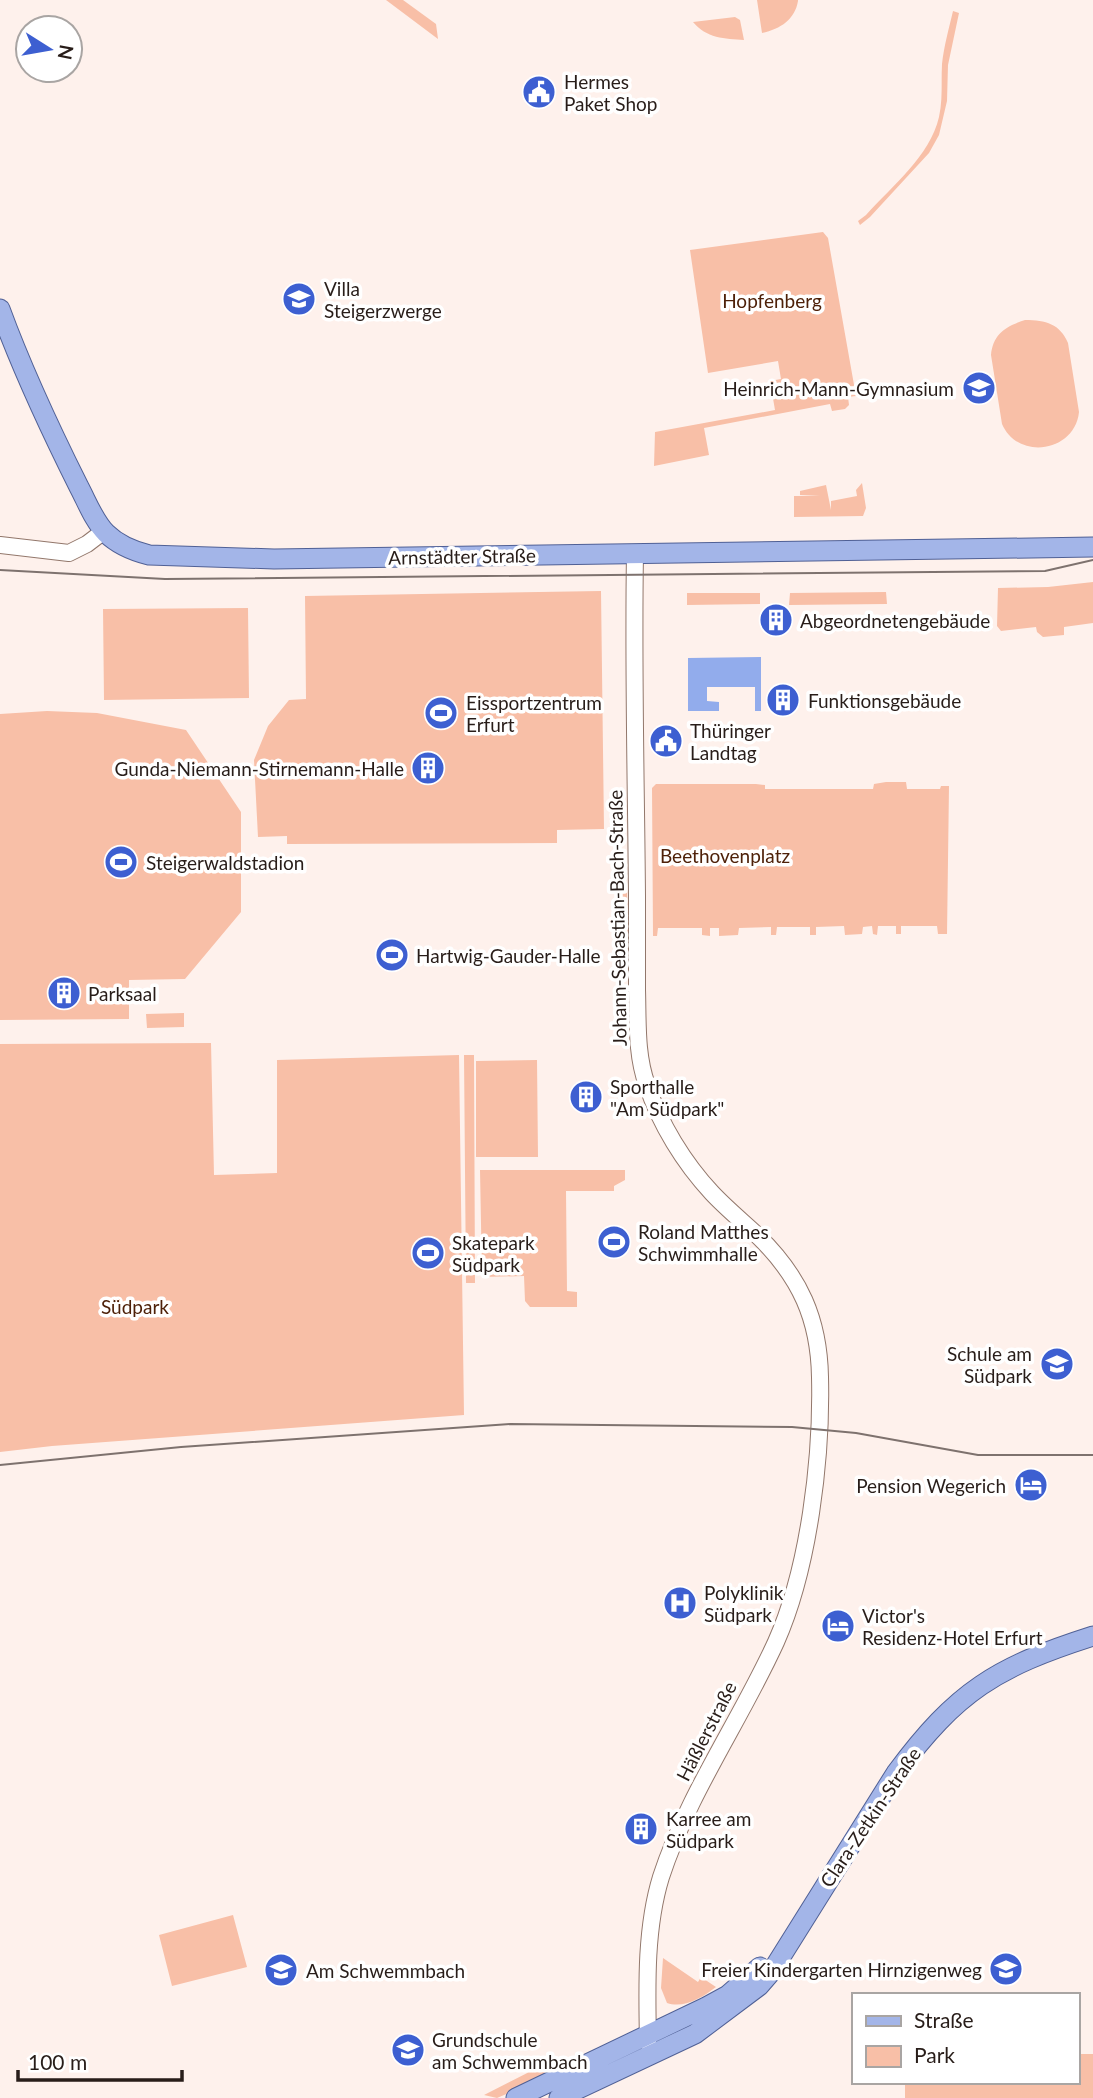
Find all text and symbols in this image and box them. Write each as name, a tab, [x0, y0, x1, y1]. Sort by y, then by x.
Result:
north arrow	[14, 14, 84, 84]
text: N	[53, 43, 79, 62]
place label: Hermes Paket Shop	[564, 70, 657, 115]
public building icon: Hermes Paket Shop	[520, 73, 558, 111]
place label: Villa Steigerzwerge	[324, 277, 442, 322]
school or university icon: Villa Steigerzwerge	[280, 280, 318, 318]
park label: Hopfenberg	[722, 289, 822, 312]
school or university icon: Heinrich-Mann-Gymnasium	[960, 369, 998, 407]
place label: Heinrich-Mann-Gymnasium	[723, 377, 954, 400]
street label: Arnstädter Straße	[388, 543, 536, 569]
building icon: Abgeordnetengebäude	[757, 601, 795, 639]
place label: Abgeordnetengebäude	[800, 609, 990, 632]
building icon: Funktionsgebäude	[764, 681, 802, 719]
place label: Funktionsgebäude	[808, 689, 961, 712]
place label: Eissportzentrum Erfurt	[466, 691, 602, 736]
sports icon: Eissportzentrum Erfurt	[422, 694, 460, 732]
place label: Thüringer Landtag	[690, 719, 771, 764]
public building icon: Thüringer Landtag	[647, 722, 685, 760]
building icon: Gunda-Niemann-Stirnemann-Halle	[409, 749, 447, 787]
place label: Gunda-Niemann-Stirnemann-Halle	[115, 757, 404, 780]
street label: Johann-Sebastian-Bach-Straße	[603, 790, 631, 1046]
sports icon: Steigerwaldstadion	[102, 843, 140, 881]
park label: Beethovenplatz	[660, 844, 790, 867]
place label: Steigerwaldstadion	[146, 851, 304, 874]
sports icon: Hartwig-Gauder-Halle	[373, 936, 411, 974]
place label: Hartwig-Gauder-Halle	[416, 944, 601, 967]
building icon: Parksaal	[45, 974, 83, 1012]
place label: Parksaal	[88, 982, 157, 1005]
place label: Sporthalle "Am Südpark"	[610, 1075, 724, 1120]
building icon: Sporthalle "Am Südpark"	[567, 1078, 605, 1116]
place label: Roland Matthes Schwimmhalle	[638, 1220, 769, 1265]
sports icon: Roland Matthes Schwimmhalle	[595, 1223, 633, 1261]
place label: Skatepark Südpark	[452, 1231, 535, 1276]
sports icon: Skatepark Südpark	[409, 1234, 447, 1272]
park label: Südpark	[101, 1295, 169, 1318]
place label: Schule am Südpark	[947, 1342, 1032, 1387]
school or university icon: Schule am Südpark	[1038, 1345, 1076, 1383]
hotel icon: Pension Wegerich	[1012, 1466, 1050, 1504]
place label: Pension Wegerich	[856, 1474, 1006, 1497]
place label: Polyklinik Südpark	[704, 1581, 784, 1626]
hospital icon: Polyklinik Südpark	[661, 1584, 699, 1622]
place label: Victor's Residenz-Hotel Erfurt	[862, 1604, 1043, 1649]
hotel icon: Victor's Residenz-Hotel Erfurt	[819, 1607, 857, 1645]
street label: Häßlerstraße	[671, 1678, 741, 1784]
street label: Clara-Zetkin-Straße	[815, 1743, 925, 1891]
place label: Karree am Südpark	[666, 1807, 751, 1852]
building icon: Karree am Südpark	[622, 1810, 660, 1848]
school or university icon: Freier Kindergarten Hirnzigenweg	[987, 1950, 1025, 1988]
school or university icon: Am Schwemmbach	[262, 1951, 300, 1989]
place label: Freier Kindergarten Hirnzigenweg	[701, 1958, 982, 1981]
place label: Am Schwemmbach	[306, 1959, 465, 1982]
legend	[852, 1993, 1079, 2084]
text: Straße	[914, 2007, 974, 2032]
place label: Grundschule am Schwemmbach	[432, 2028, 588, 2073]
school or university icon: Grundschule am Schwemmbach	[389, 2031, 427, 2069]
scale bar	[18, 2038, 182, 2082]
text: Park	[914, 2042, 955, 2067]
text: 100 m	[28, 2049, 87, 2074]

